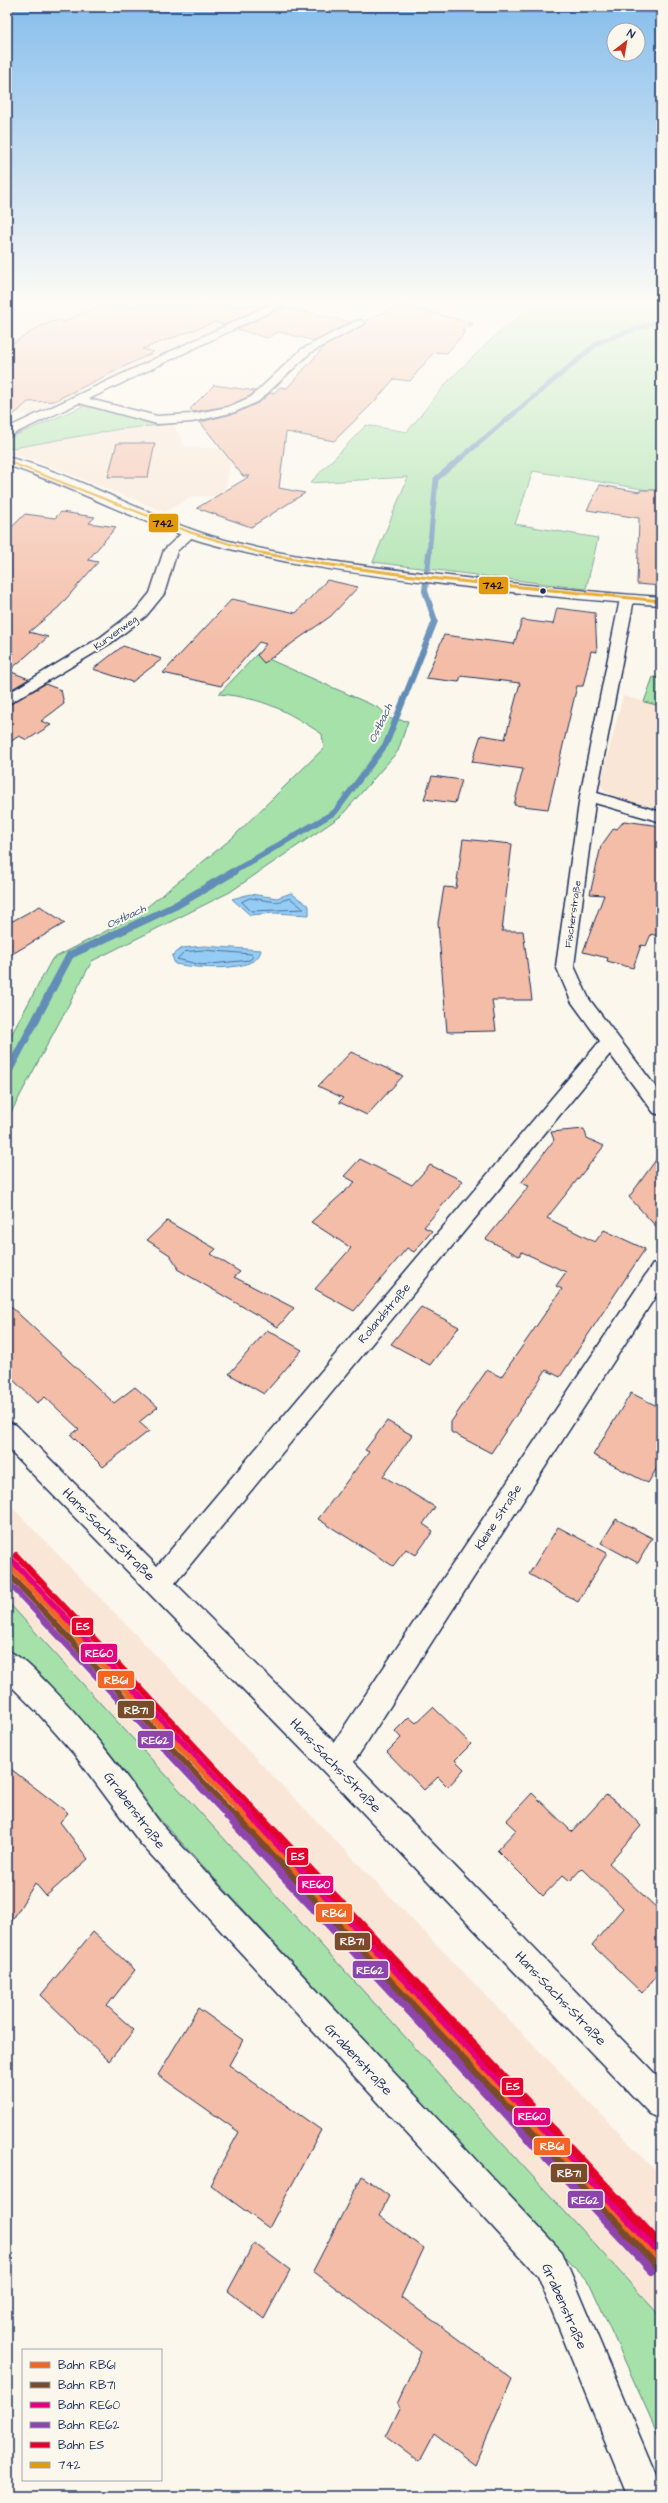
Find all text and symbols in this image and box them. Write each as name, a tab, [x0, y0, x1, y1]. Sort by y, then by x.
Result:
north arrow	[606, 22, 646, 62]
text: N	[624, 26, 638, 42]
line badge: 742	[148, 513, 179, 533]
text: 742	[152, 516, 174, 531]
line badge: 742	[478, 576, 509, 595]
text: 742	[482, 578, 504, 593]
unlabelled marker	[538, 586, 548, 596]
street label: Kurvenweg	[91, 612, 141, 654]
water label: Ostbach	[365, 701, 396, 745]
street label: Fischerstraße	[561, 879, 585, 949]
water label: Ostbach	[104, 901, 149, 932]
street label: Rolandstraße	[354, 1279, 415, 1347]
street label: Kleine Straße	[471, 1481, 526, 1553]
street label: Hans-Sachs-Straße	[57, 1484, 160, 1586]
line badge: ES	[71, 1617, 94, 1636]
text: ES	[76, 1619, 90, 1634]
line badge: RE60	[80, 1643, 118, 1663]
text: RE60	[85, 1646, 113, 1661]
line badge: RB61	[97, 1670, 135, 1689]
text: RB61	[104, 1673, 129, 1688]
line badge: RB71	[117, 1700, 155, 1719]
text: RB71	[124, 1703, 149, 1718]
street label: Hans-Sachs-Straße	[285, 1714, 386, 1818]
line badge: RE62	[137, 1730, 174, 1749]
text: RE62	[141, 1733, 169, 1748]
street label: Grabenstraße	[99, 1768, 170, 1854]
line badge: ES	[286, 1847, 309, 1866]
text: ES	[291, 1849, 305, 1864]
line badge: RE60	[297, 1875, 334, 1894]
text: RE60	[302, 1877, 330, 1892]
line badge: RB61	[315, 1903, 353, 1923]
text: RB61	[322, 1906, 347, 1921]
line badge: RB71	[334, 1932, 371, 1951]
text: RB71	[340, 1934, 365, 1949]
street label: Hans-Sachs-Straße	[510, 1947, 611, 2051]
line badge: RE62	[352, 1960, 389, 1979]
text: RE62	[356, 1963, 384, 1978]
street label: Grabenstraße	[320, 2019, 397, 2100]
line badge: ES	[501, 2077, 524, 2096]
text: ES	[506, 2079, 520, 2094]
line badge: RE60	[513, 2107, 551, 2126]
text: RE60	[518, 2109, 546, 2124]
line badge: RB61	[533, 2137, 571, 2156]
text: RB61	[540, 2139, 565, 2154]
line badge: RB71	[550, 2163, 588, 2183]
text: RB71	[557, 2166, 582, 2181]
line badge: RE62	[567, 2190, 604, 2209]
text: RE62	[571, 2193, 599, 2208]
street label: Grabenstraße	[536, 2260, 592, 2353]
legend	[22, 2349, 162, 2481]
text: Bahn RB61	[58, 2357, 116, 2374]
text: Bahn RB71	[58, 2377, 116, 2394]
text: Bahn RE60	[58, 2397, 121, 2414]
text: Bahn RE62	[58, 2417, 120, 2434]
text: Bahn ES	[58, 2437, 104, 2454]
text: 742	[58, 2457, 81, 2474]

